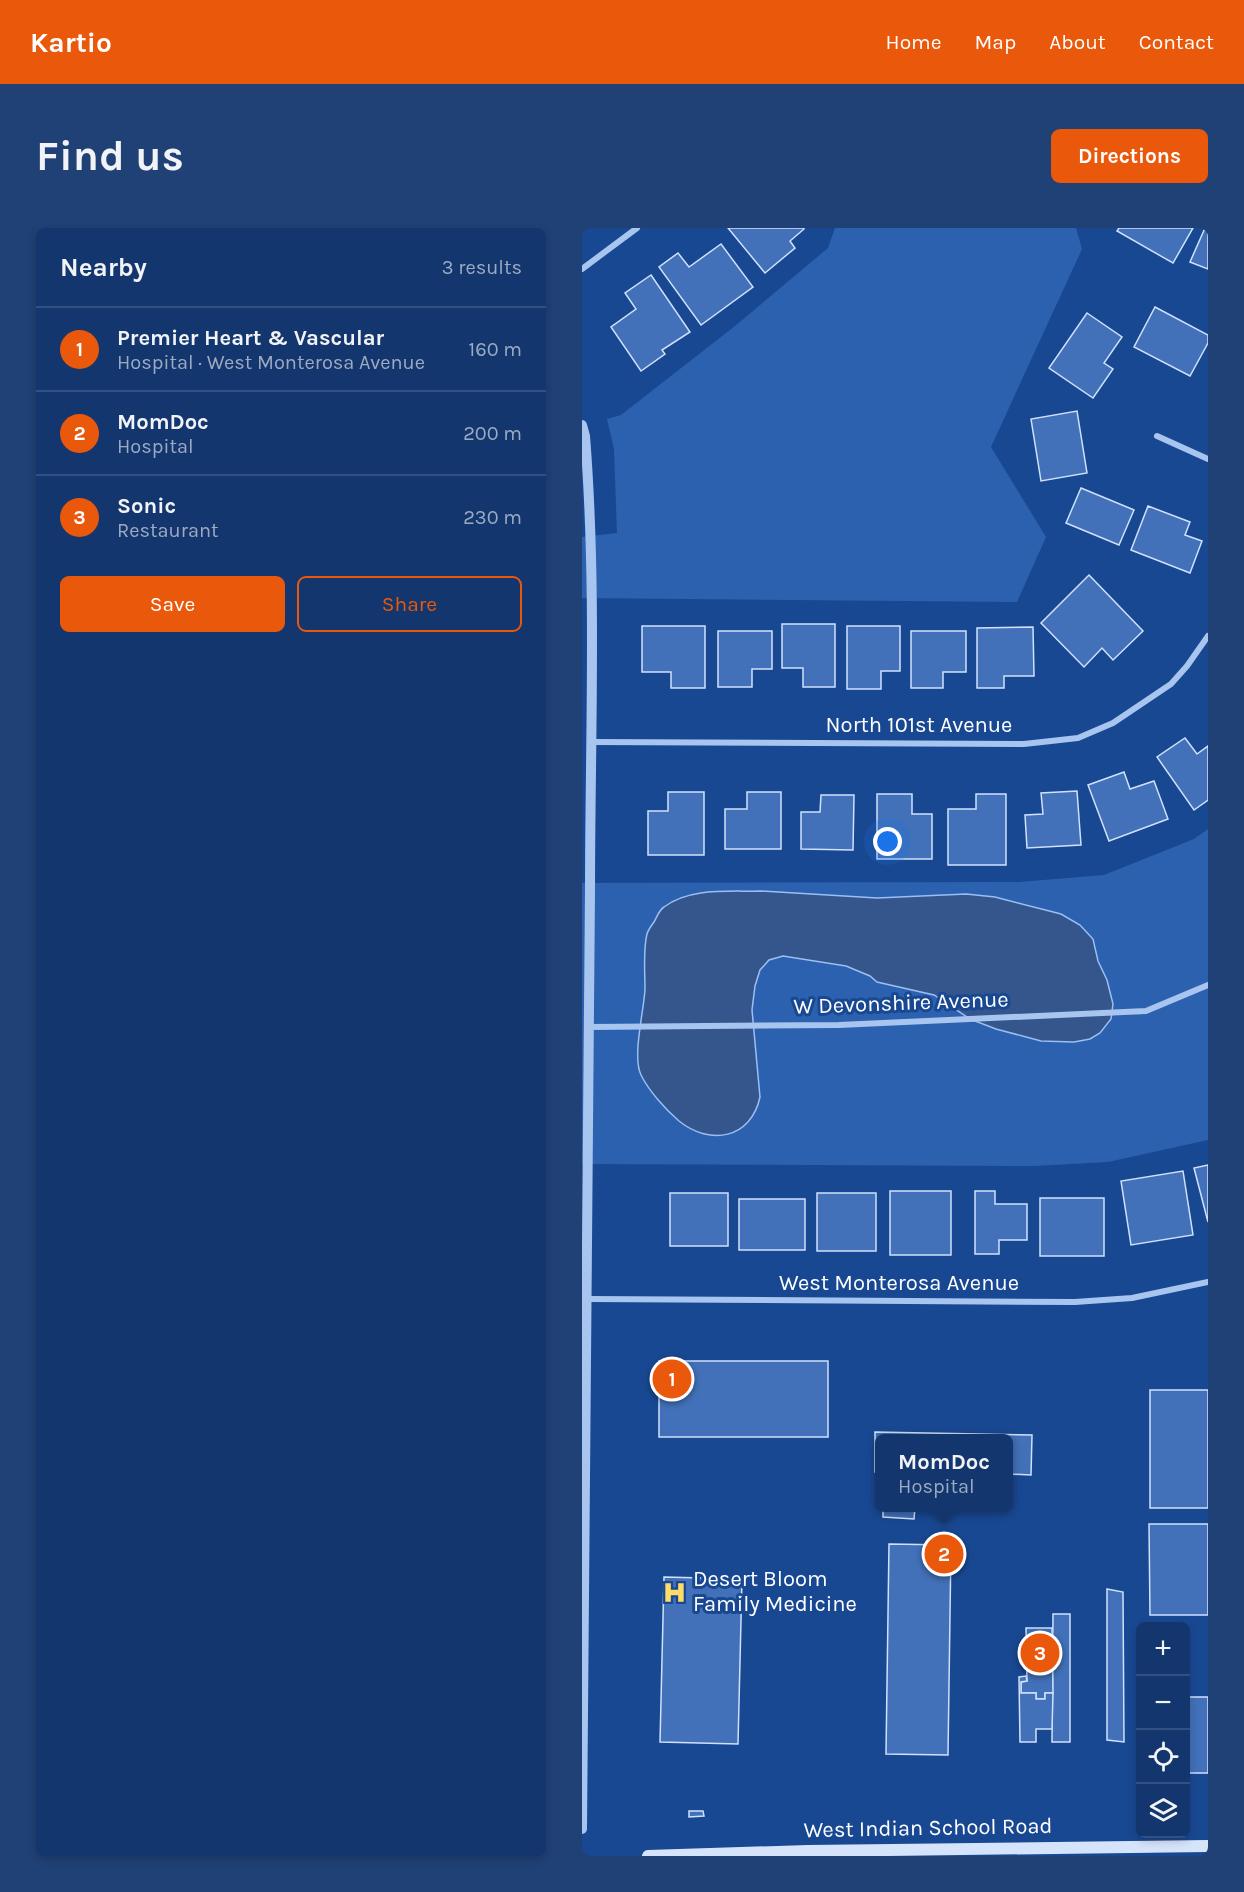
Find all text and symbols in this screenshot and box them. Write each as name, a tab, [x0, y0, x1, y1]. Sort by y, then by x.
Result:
text: Kartio	[30, 26, 112, 59]
text: Home	[886, 30, 942, 54]
text: Map	[975, 30, 1016, 54]
text: About	[1049, 30, 1106, 54]
text: Contact	[1139, 30, 1214, 54]
button: Directions	[1051, 129, 1208, 183]
text: Find us	[36, 131, 184, 181]
text: Nearby	[60, 252, 147, 283]
text: 3 results	[442, 256, 522, 279]
text: Premier Heart & Vascular	[117, 325, 384, 351]
text: 1	[76, 338, 83, 361]
text: 160 m	[469, 338, 522, 361]
text: Hospital · West Monterosa Avenue	[117, 351, 425, 374]
text: MomDoc	[117, 409, 209, 435]
text: 2	[73, 422, 86, 445]
text: 200 m	[463, 422, 522, 445]
text: Hospital	[117, 435, 194, 458]
text: Sonic	[117, 493, 176, 519]
text: 3	[73, 506, 86, 529]
text: 230 m	[463, 506, 522, 529]
text: Restaurant	[117, 519, 219, 542]
button: Save	[60, 576, 285, 632]
button: Share	[297, 576, 522, 632]
street label: North 101st Avenue	[826, 712, 1012, 738]
your location	[873, 827, 902, 856]
street label: W Devonshire Avenue	[793, 986, 1009, 1020]
street label: West Monterosa Avenue	[779, 1270, 1019, 1296]
pin: 1	[652, 1356, 692, 1402]
popup	[875, 1434, 1013, 1512]
text: MomDoc	[898, 1449, 990, 1475]
text: Hospital	[898, 1475, 975, 1498]
pin: 2	[924, 1532, 964, 1576]
place label: Desert Bloom Family Medicine	[693, 1566, 857, 1617]
hospital icon: Desert Bloom Family Medicine	[662, 1579, 688, 1605]
map controls	[1136, 1622, 1190, 1838]
button: +	[1136, 1622, 1190, 1676]
pin: 3	[1020, 1630, 1060, 1676]
button: −	[1136, 1676, 1190, 1730]
button: locate	[1136, 1730, 1190, 1784]
button: layers	[1136, 1784, 1190, 1838]
street label: West Indian School Road	[803, 1813, 1053, 1843]

